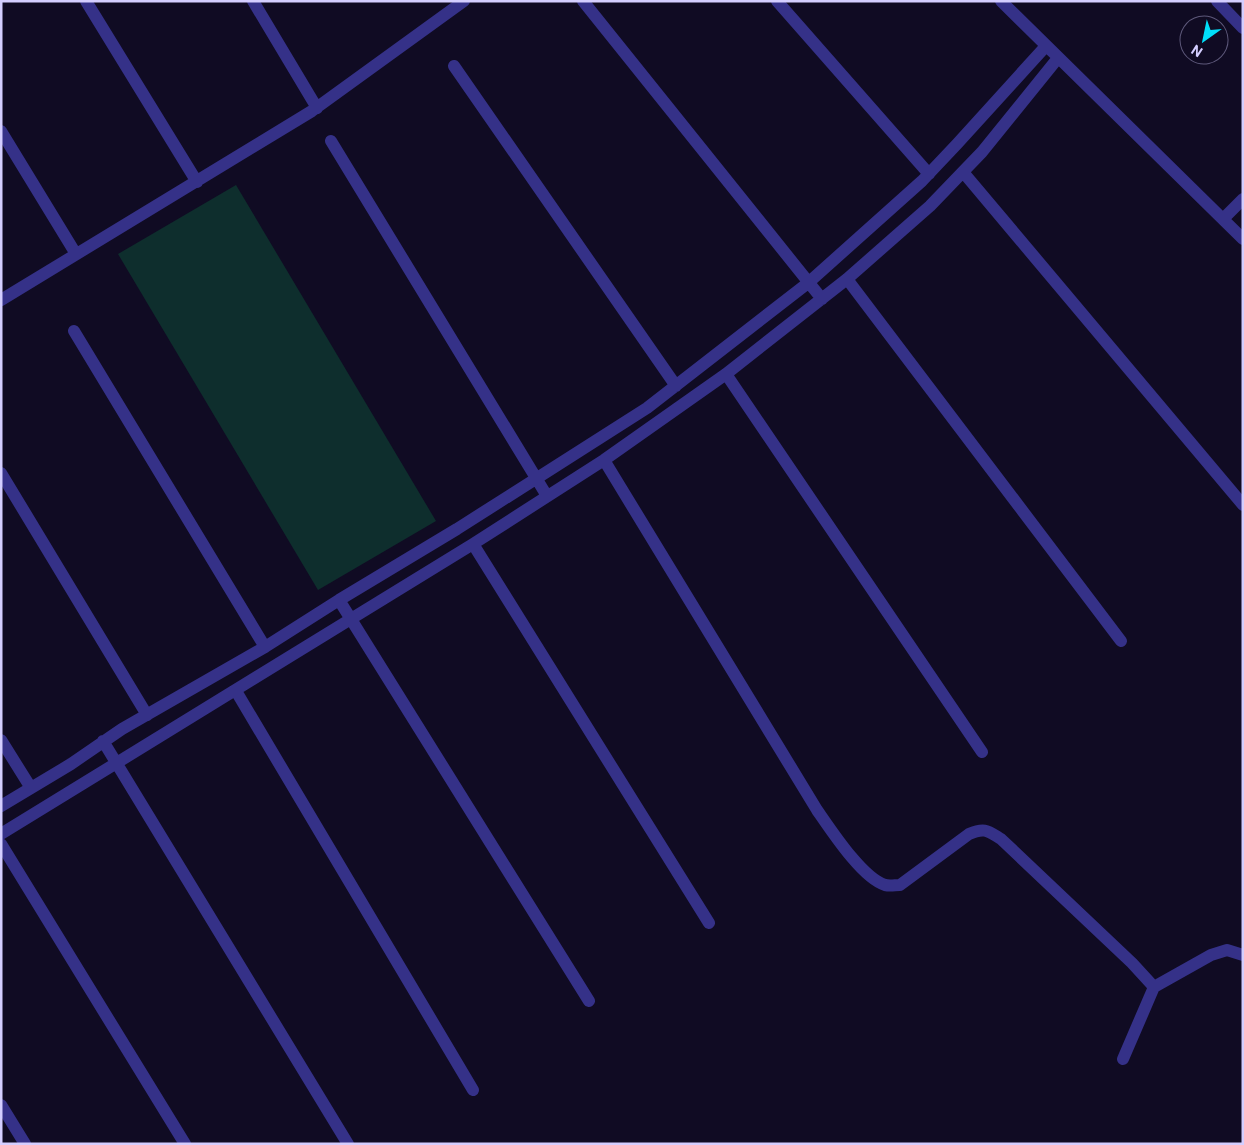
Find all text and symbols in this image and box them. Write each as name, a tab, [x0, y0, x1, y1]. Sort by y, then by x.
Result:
north arrow	[1179, 15, 1229, 65]
text: N	[1188, 41, 1205, 60]

